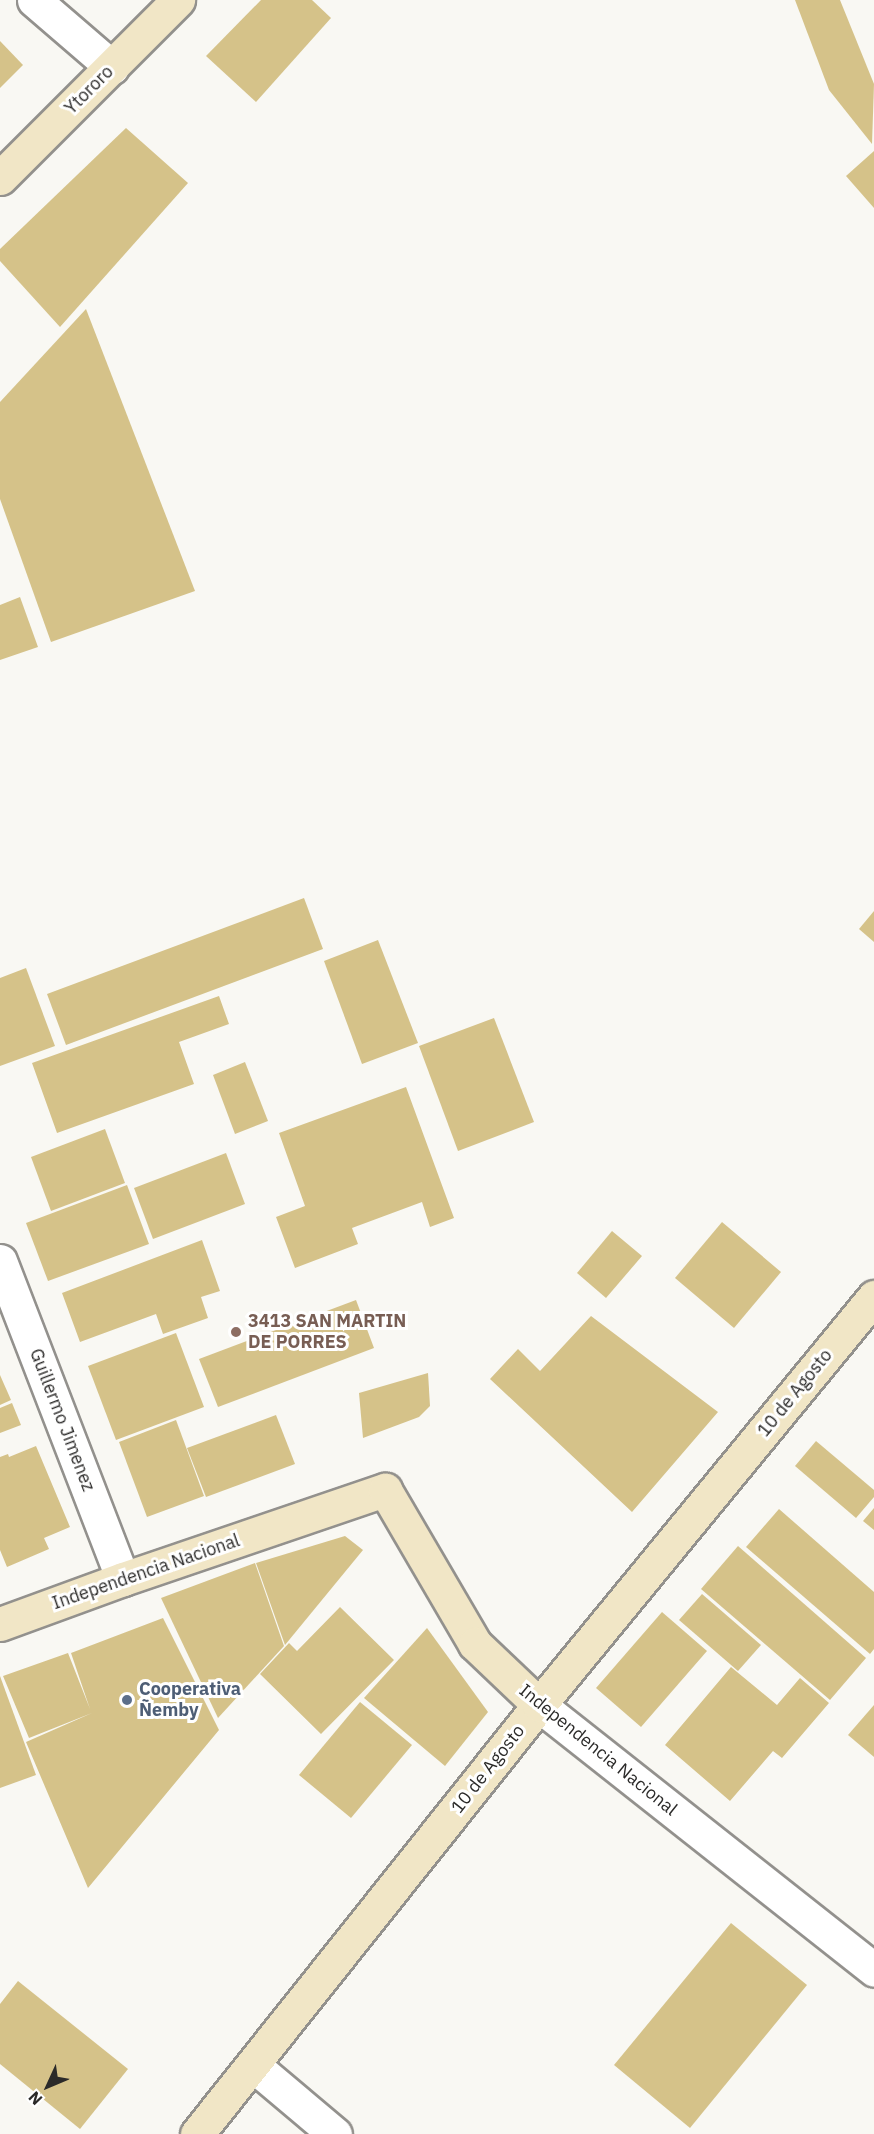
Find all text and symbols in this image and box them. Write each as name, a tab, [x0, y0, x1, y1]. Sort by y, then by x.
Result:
street label: Ytororo	[60, 61, 118, 119]
place label: 3413 SAN MARTIN DE PORRES	[248, 1311, 406, 1354]
marker: 3413 SAN MARTIN DE PORRES	[229, 1325, 243, 1339]
street label: 10 de Agosto	[753, 1345, 837, 1441]
street label: Guillermo Jimenez	[25, 1346, 99, 1494]
street label: Independencia Nacional	[49, 1530, 243, 1614]
place label: Cooperativa Ñemby	[139, 1679, 241, 1722]
street label: Independencia Nacional	[515, 1680, 681, 1820]
marker: Cooperativa Ñemby	[120, 1693, 134, 1707]
street label: 10 de Agosto	[447, 1720, 529, 1818]
north arrow	[18, 2056, 78, 2116]
text: N	[24, 2087, 46, 2110]

